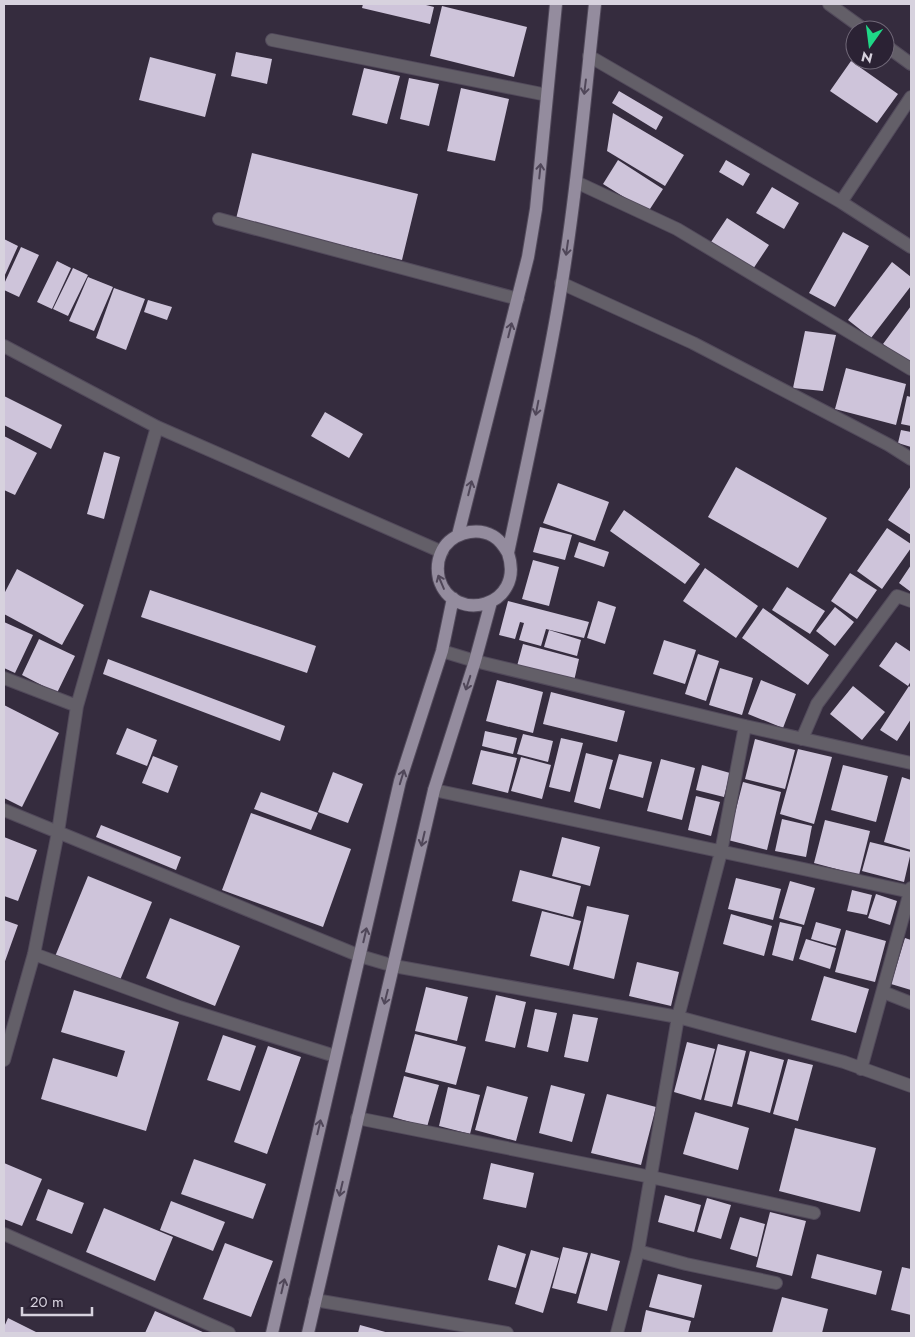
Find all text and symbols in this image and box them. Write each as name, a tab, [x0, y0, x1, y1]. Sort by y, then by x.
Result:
north arrow	[845, 20, 895, 70]
text: N	[859, 47, 875, 69]
one-way arrow	[580, 79, 590, 95]
one-way arrow	[535, 163, 545, 179]
one-way arrow	[561, 240, 571, 256]
one-way arrow	[506, 323, 516, 339]
one-way arrow	[532, 400, 542, 416]
one-way arrow	[466, 480, 476, 496]
one-way arrow	[436, 575, 446, 590]
one-way arrow	[463, 674, 472, 690]
one-way arrow	[397, 769, 407, 785]
one-way arrow	[418, 830, 427, 846]
one-way arrow	[361, 928, 370, 944]
one-way arrow	[381, 988, 390, 1004]
one-way arrow	[315, 1120, 324, 1136]
one-way arrow	[336, 1181, 345, 1197]
one-way arrow	[279, 1278, 288, 1294]
scale bar	[22, 1284, 92, 1316]
text: 20 m	[30, 1291, 64, 1313]

